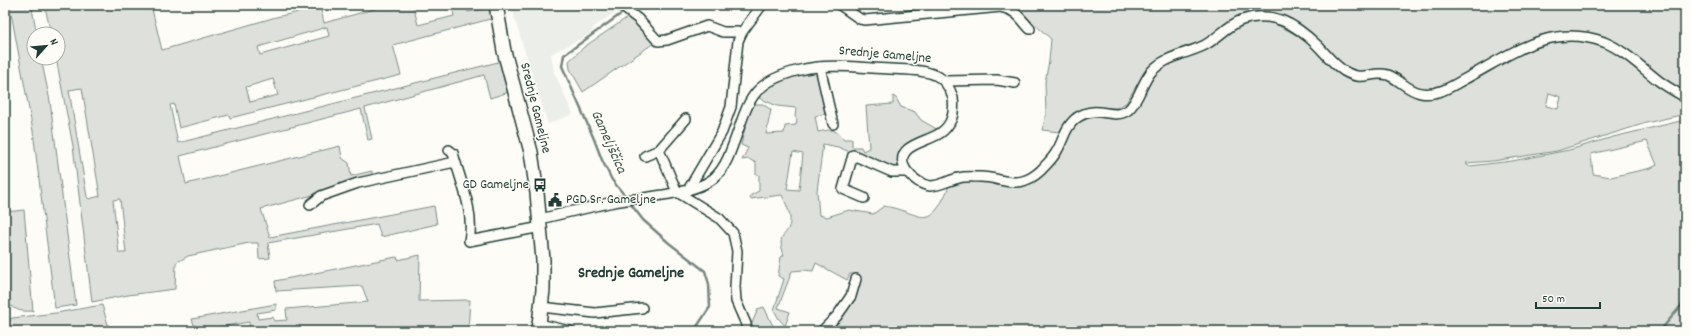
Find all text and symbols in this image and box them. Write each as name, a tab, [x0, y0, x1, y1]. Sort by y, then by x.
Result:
north arrow	[26, 26, 66, 66]
text: N	[45, 36, 62, 49]
street label: Srednje Gameljne	[838, 41, 932, 69]
street label: Srednje Gameljne	[514, 61, 556, 155]
water label: Gameljščica	[584, 107, 632, 178]
place label: GD Gameljne	[462, 175, 529, 195]
bus stop icon: GD Gameljne	[532, 177, 548, 193]
place label: PGD Sr. Gameljne	[566, 190, 656, 210]
public building icon: PGD Sr. Gameljne	[547, 192, 563, 208]
district label: Srednje Gameljne	[578, 262, 684, 285]
scale bar	[1536, 284, 1600, 310]
text: 50 m	[1542, 291, 1565, 308]

